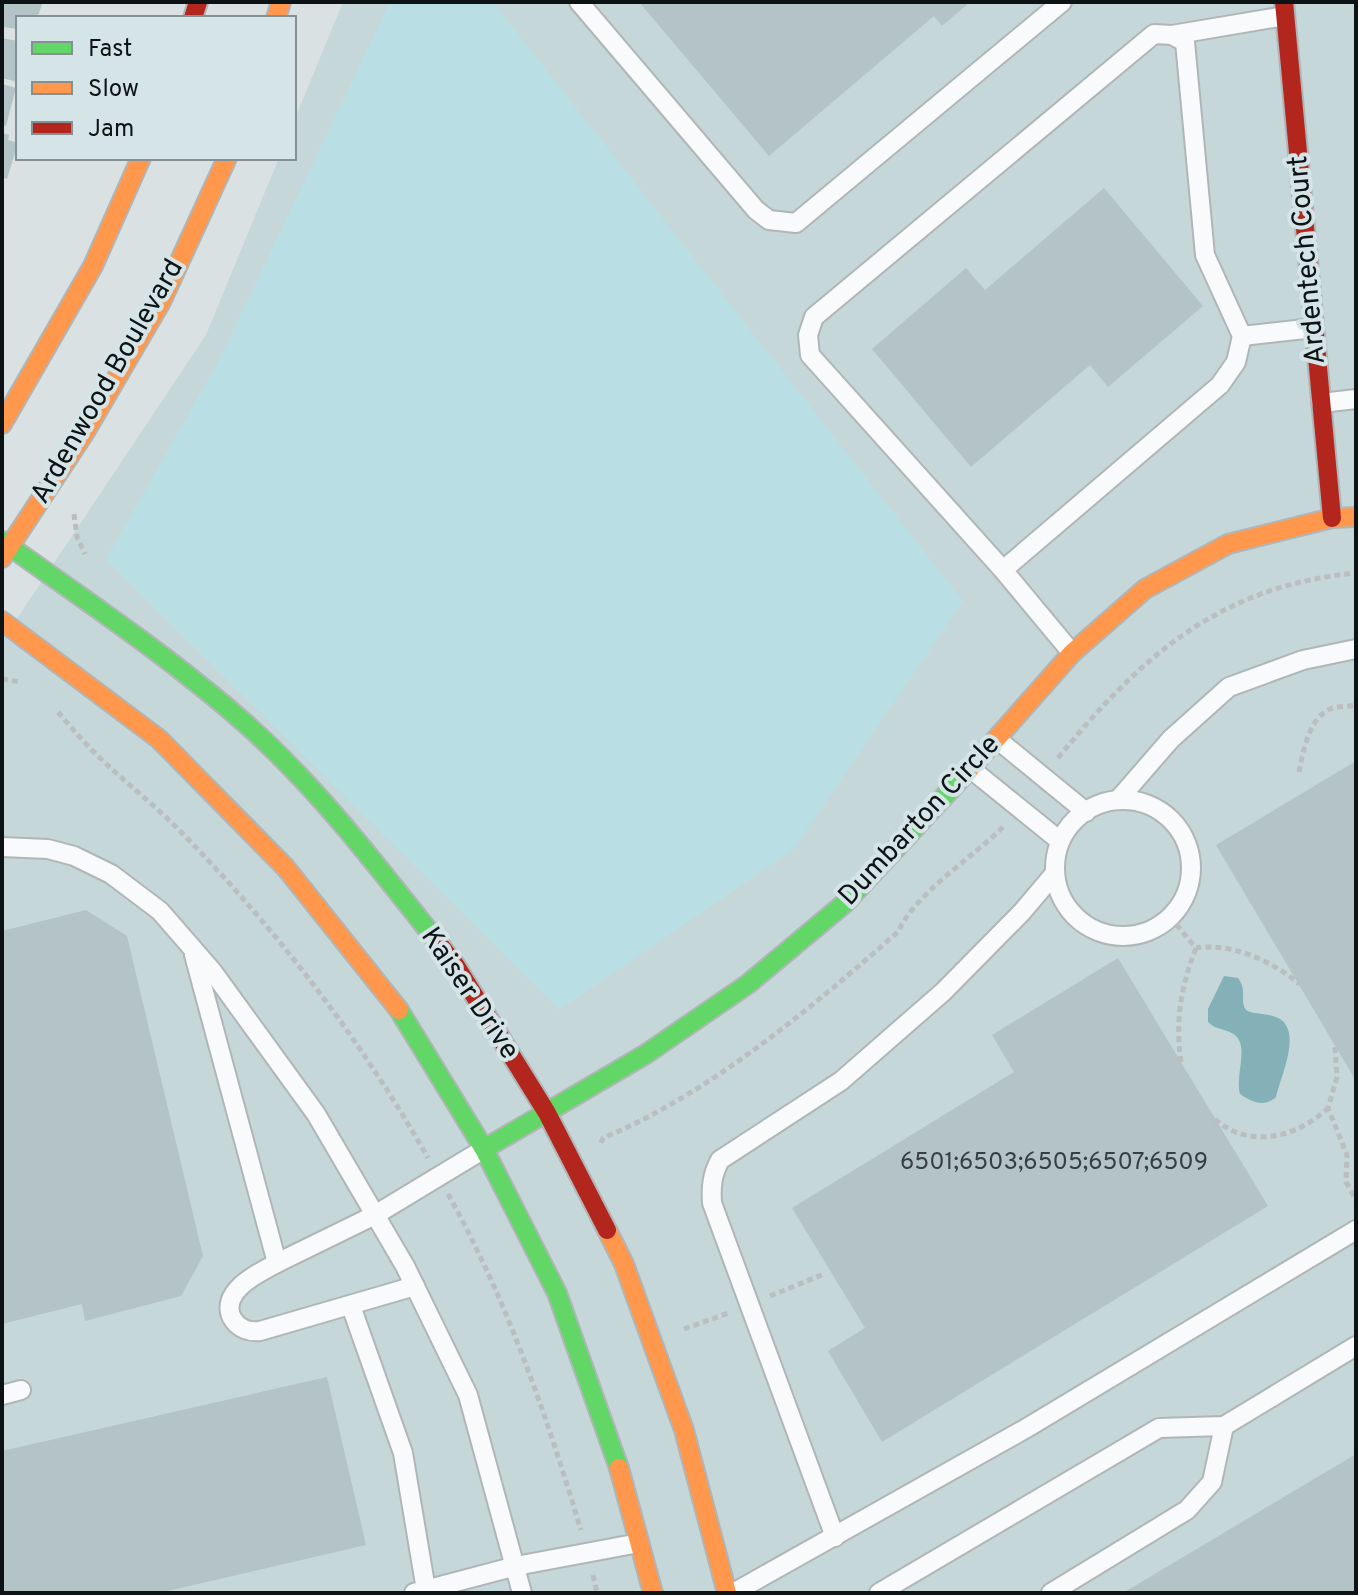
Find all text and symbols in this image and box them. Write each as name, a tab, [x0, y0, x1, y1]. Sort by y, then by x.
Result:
legend	[16, 16, 296, 160]
text: Fast	[88, 35, 132, 65]
text: Slow	[88, 75, 139, 105]
text: Jam	[88, 115, 134, 145]
street label: Ardentech Court	[1281, 154, 1335, 366]
street label: Ardenwood Boulevard	[23, 253, 193, 511]
street label: Dumbarton Circle	[831, 728, 1009, 914]
street label: Kaiser Drive	[412, 921, 526, 1067]
house number: 6501;6503;6505;6507;6509	[900, 1148, 1208, 1178]

